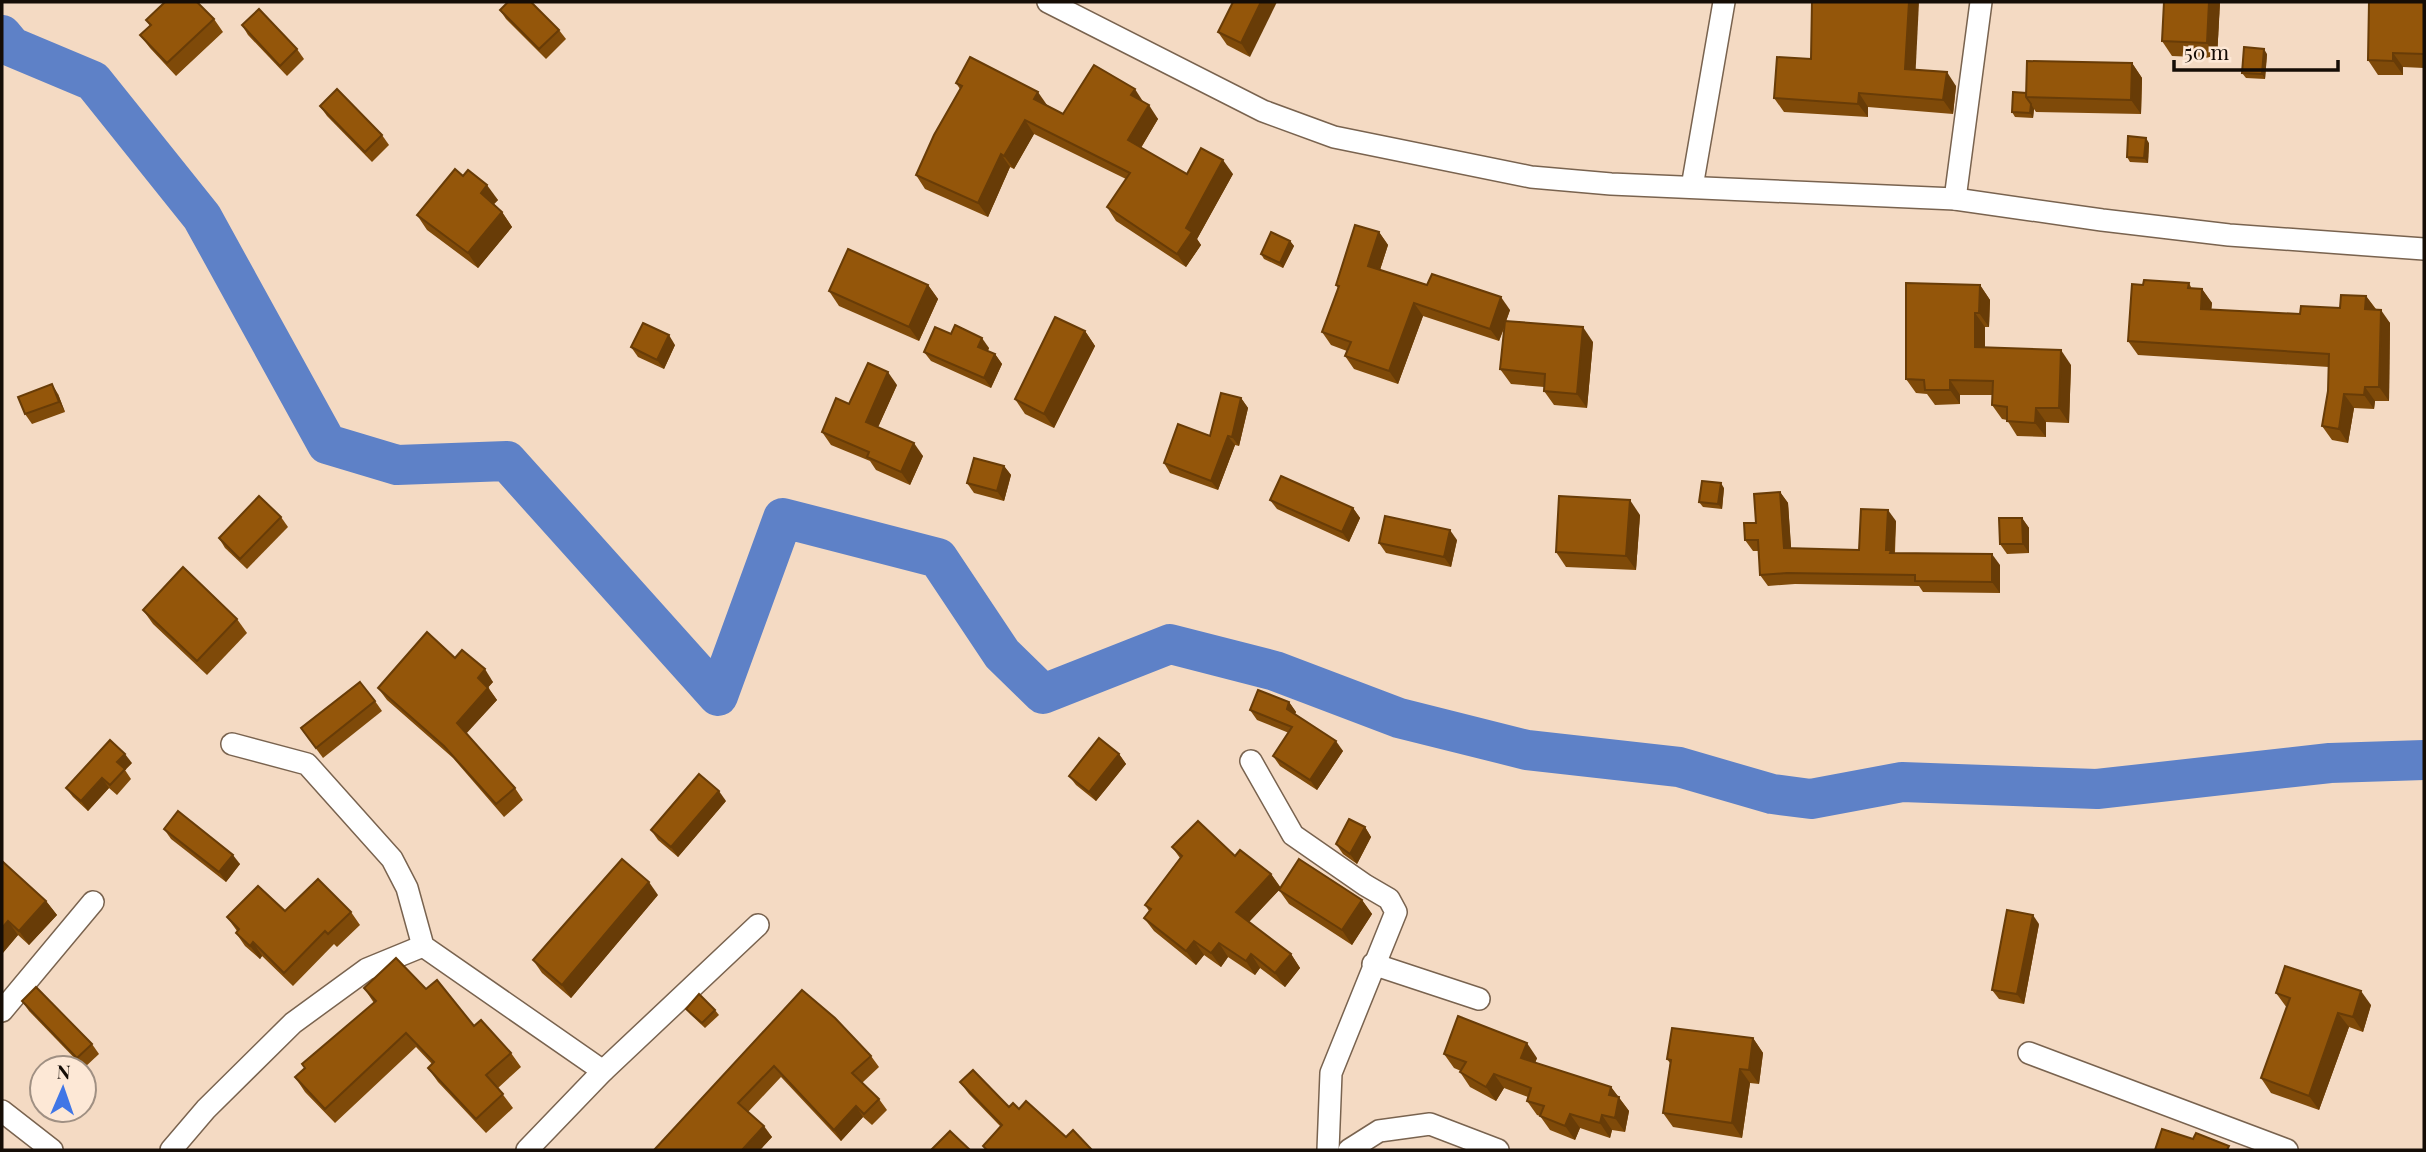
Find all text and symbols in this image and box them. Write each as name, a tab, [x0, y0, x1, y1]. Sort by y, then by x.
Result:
scale bar	[2174, 28, 2338, 72]
text: 50 m	[2184, 37, 2230, 65]
north arrow	[28, 1054, 98, 1124]
text: N	[56, 1058, 71, 1084]

